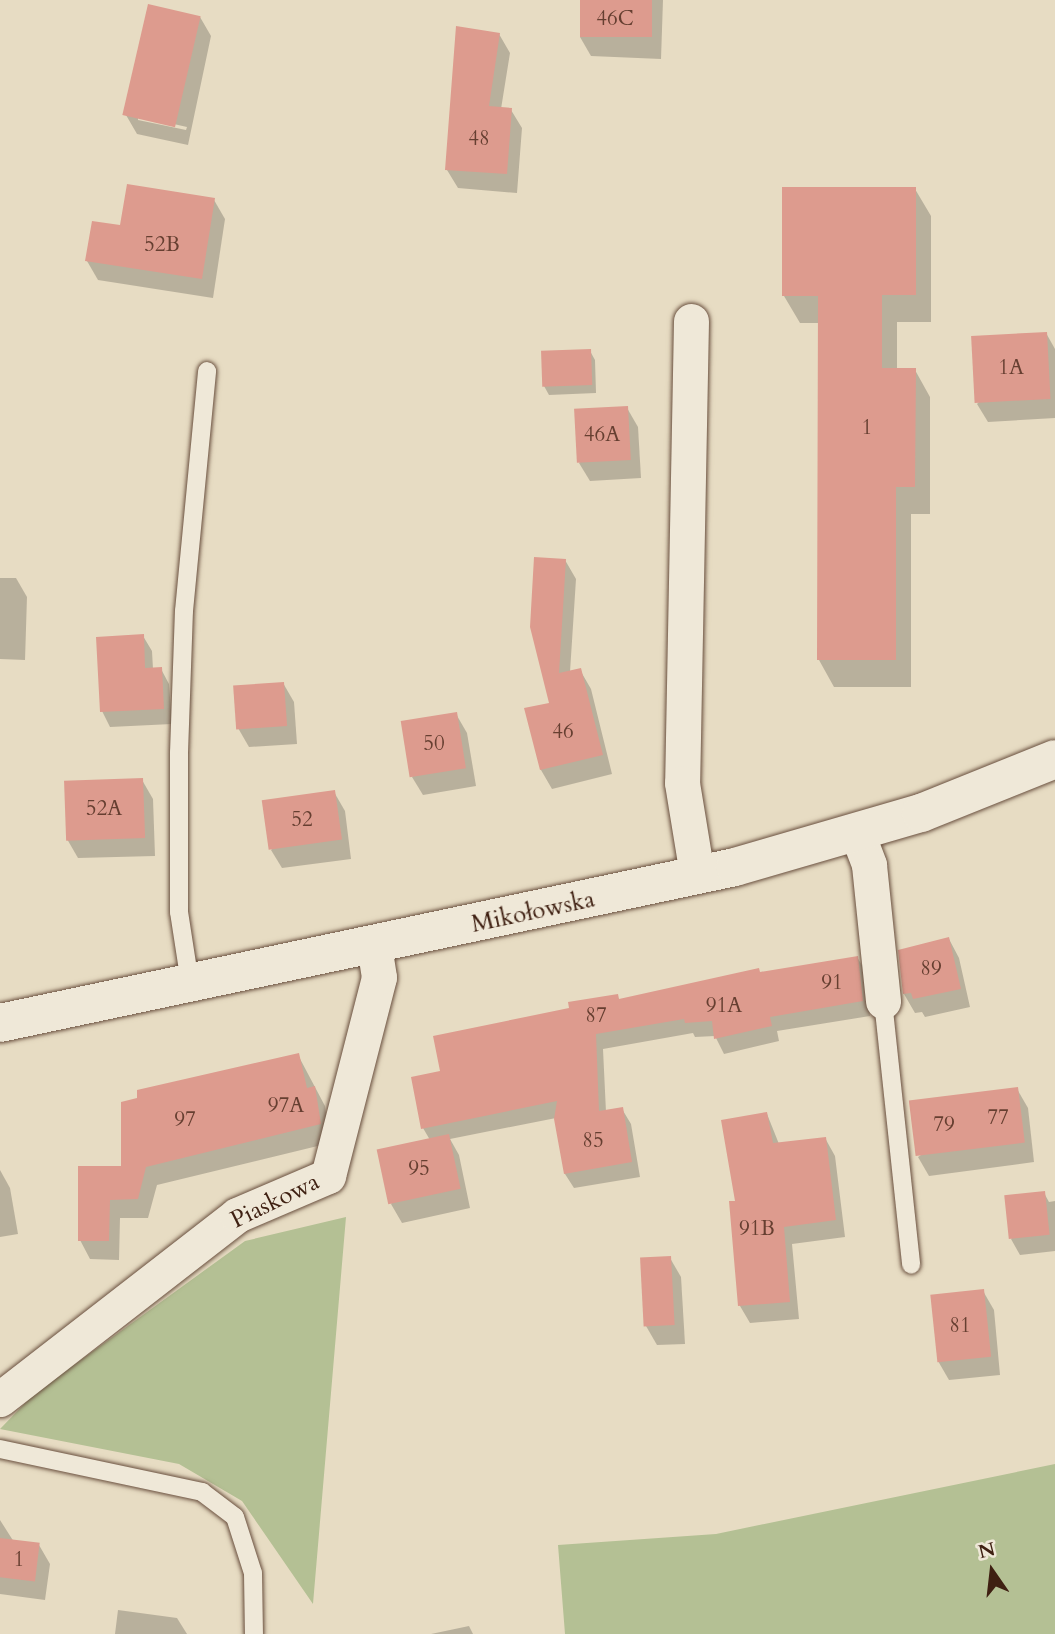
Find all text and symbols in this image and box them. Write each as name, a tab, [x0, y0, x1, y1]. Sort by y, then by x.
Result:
house number: 46C	[596, 6, 634, 32]
house number: 48	[468, 126, 490, 152]
house number: 52B	[144, 232, 180, 258]
house number: 1A	[998, 355, 1024, 381]
house number: 1	[862, 415, 872, 441]
house number: 46A	[584, 422, 620, 448]
house number: 46	[552, 719, 574, 745]
house number: 50	[423, 731, 445, 757]
house number: 52A	[86, 796, 122, 822]
house number: 52	[291, 807, 313, 833]
street label: Mikołowska	[469, 885, 597, 939]
house number: 89	[920, 956, 942, 982]
house number: 91	[821, 970, 843, 996]
house number: 91A	[706, 993, 742, 1019]
house number: 87	[585, 1003, 607, 1029]
house number: 97A	[268, 1093, 304, 1119]
house number: 77	[987, 1105, 1009, 1131]
house number: 97	[174, 1107, 196, 1133]
house number: 79	[933, 1112, 955, 1138]
house number: 85	[582, 1128, 604, 1154]
house number: 95	[408, 1156, 430, 1182]
street label: Piaskowa	[226, 1167, 324, 1235]
house number: 91B	[739, 1216, 775, 1242]
house number: 81	[949, 1313, 971, 1339]
north arrow	[957, 1536, 1027, 1606]
text: N	[976, 1536, 998, 1565]
house number: 1	[14, 1547, 24, 1573]

